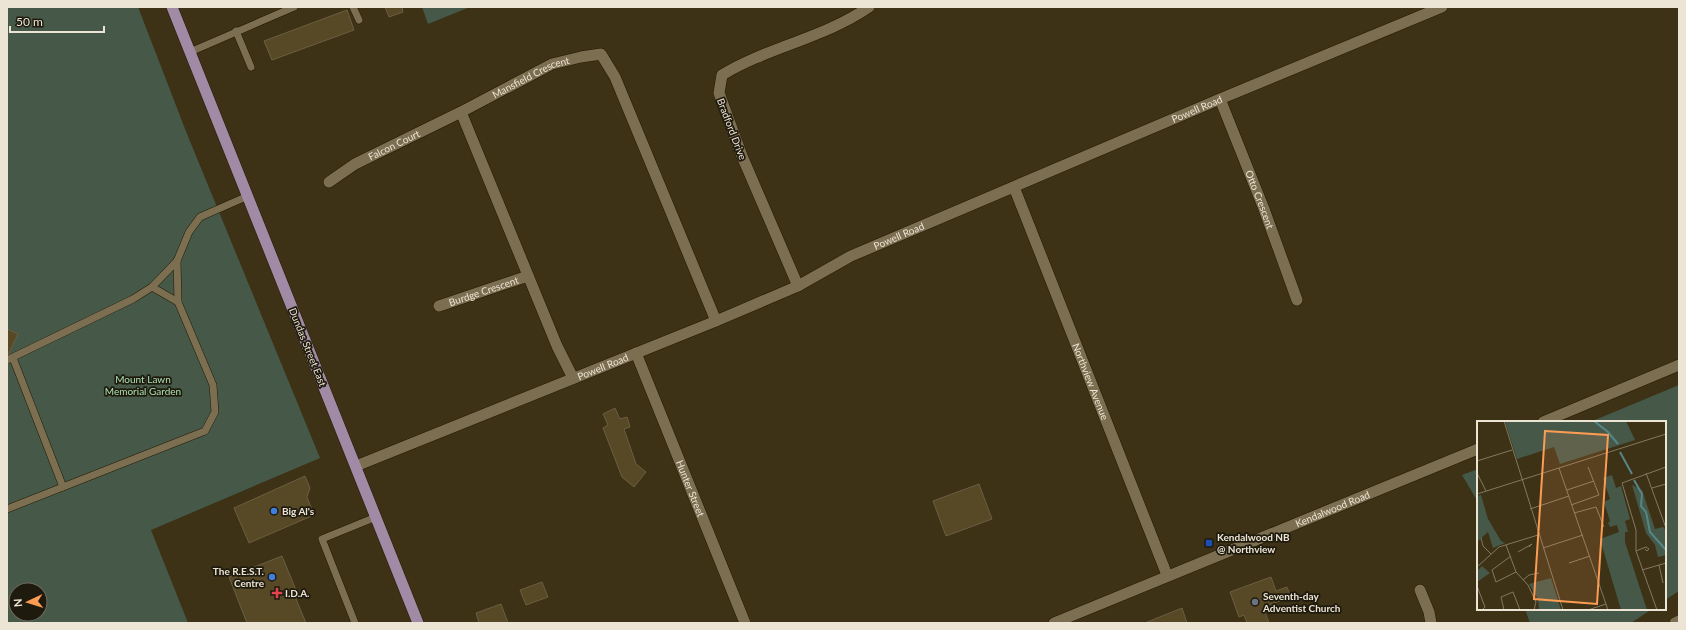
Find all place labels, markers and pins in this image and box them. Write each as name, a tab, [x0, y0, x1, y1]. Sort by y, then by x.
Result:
place label: Big Al's	[282, 505, 315, 517]
marker: Big Al's	[269, 506, 279, 516]
place label: Kendalwood NB @ Northview	[1217, 531, 1290, 555]
marker: Kendalwood NB @ Northview	[1204, 538, 1214, 548]
place label: The R.E.S.T. Centre	[213, 565, 265, 589]
marker: The R.E.S.T. Centre	[267, 572, 277, 582]
place label: I.D.A.	[285, 587, 309, 599]
marker: I.D.A.	[272, 588, 282, 598]
place label: Seventh-day Adventist Church	[1262, 590, 1341, 614]
marker: Seventh-day Adventist Church	[1250, 597, 1260, 607]

